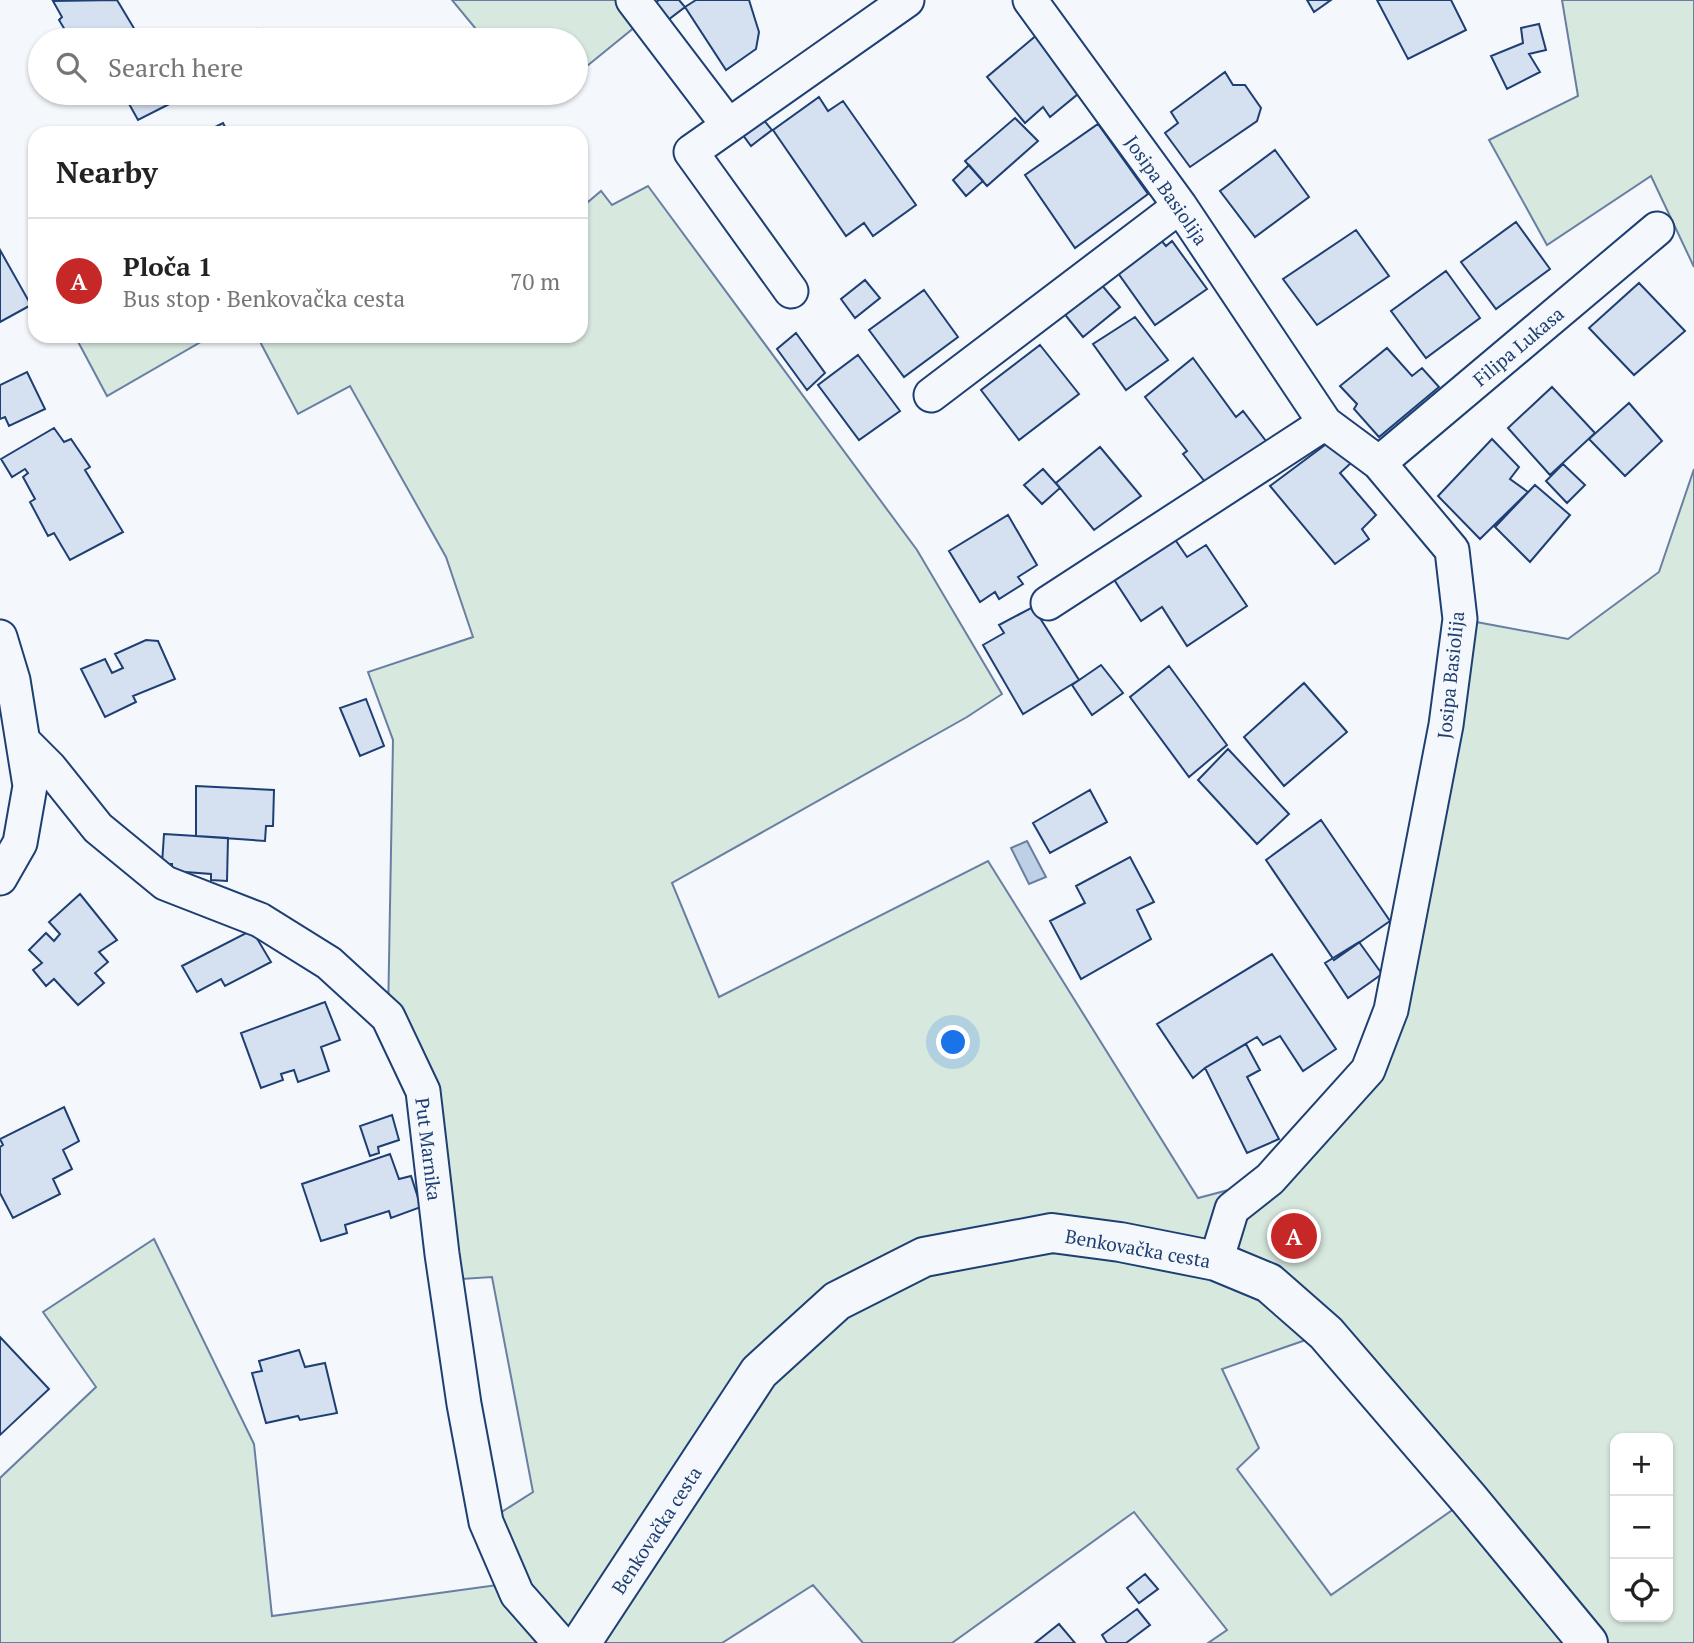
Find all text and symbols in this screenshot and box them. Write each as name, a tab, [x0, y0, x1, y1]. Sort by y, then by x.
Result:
search box	[28, 28, 588, 105]
icon: search	[52, 48, 90, 86]
text: Search here	[108, 50, 243, 84]
street label: Josipa Basiolija	[1120, 130, 1214, 250]
text: Nearby	[56, 152, 158, 192]
text: Ploča 1	[123, 249, 213, 283]
text: A	[71, 266, 87, 297]
text: 70 m	[510, 266, 560, 297]
text: Bus stop · Benkovačka cesta	[123, 283, 405, 314]
street label: Filipa Lukasa	[1467, 300, 1569, 391]
street label: Josipa Basiolija	[1431, 610, 1469, 740]
your location	[936, 1025, 970, 1059]
street label: Put Marnika	[410, 1096, 448, 1202]
pin: A	[1271, 1210, 1317, 1262]
street label: Benkovačka cesta	[1063, 1223, 1213, 1273]
map controls	[1610, 1433, 1673, 1622]
button: +	[1610, 1433, 1673, 1496]
street label: Benkovačka cesta	[605, 1461, 707, 1599]
button: −	[1610, 1496, 1673, 1559]
button: locate	[1610, 1559, 1673, 1622]

